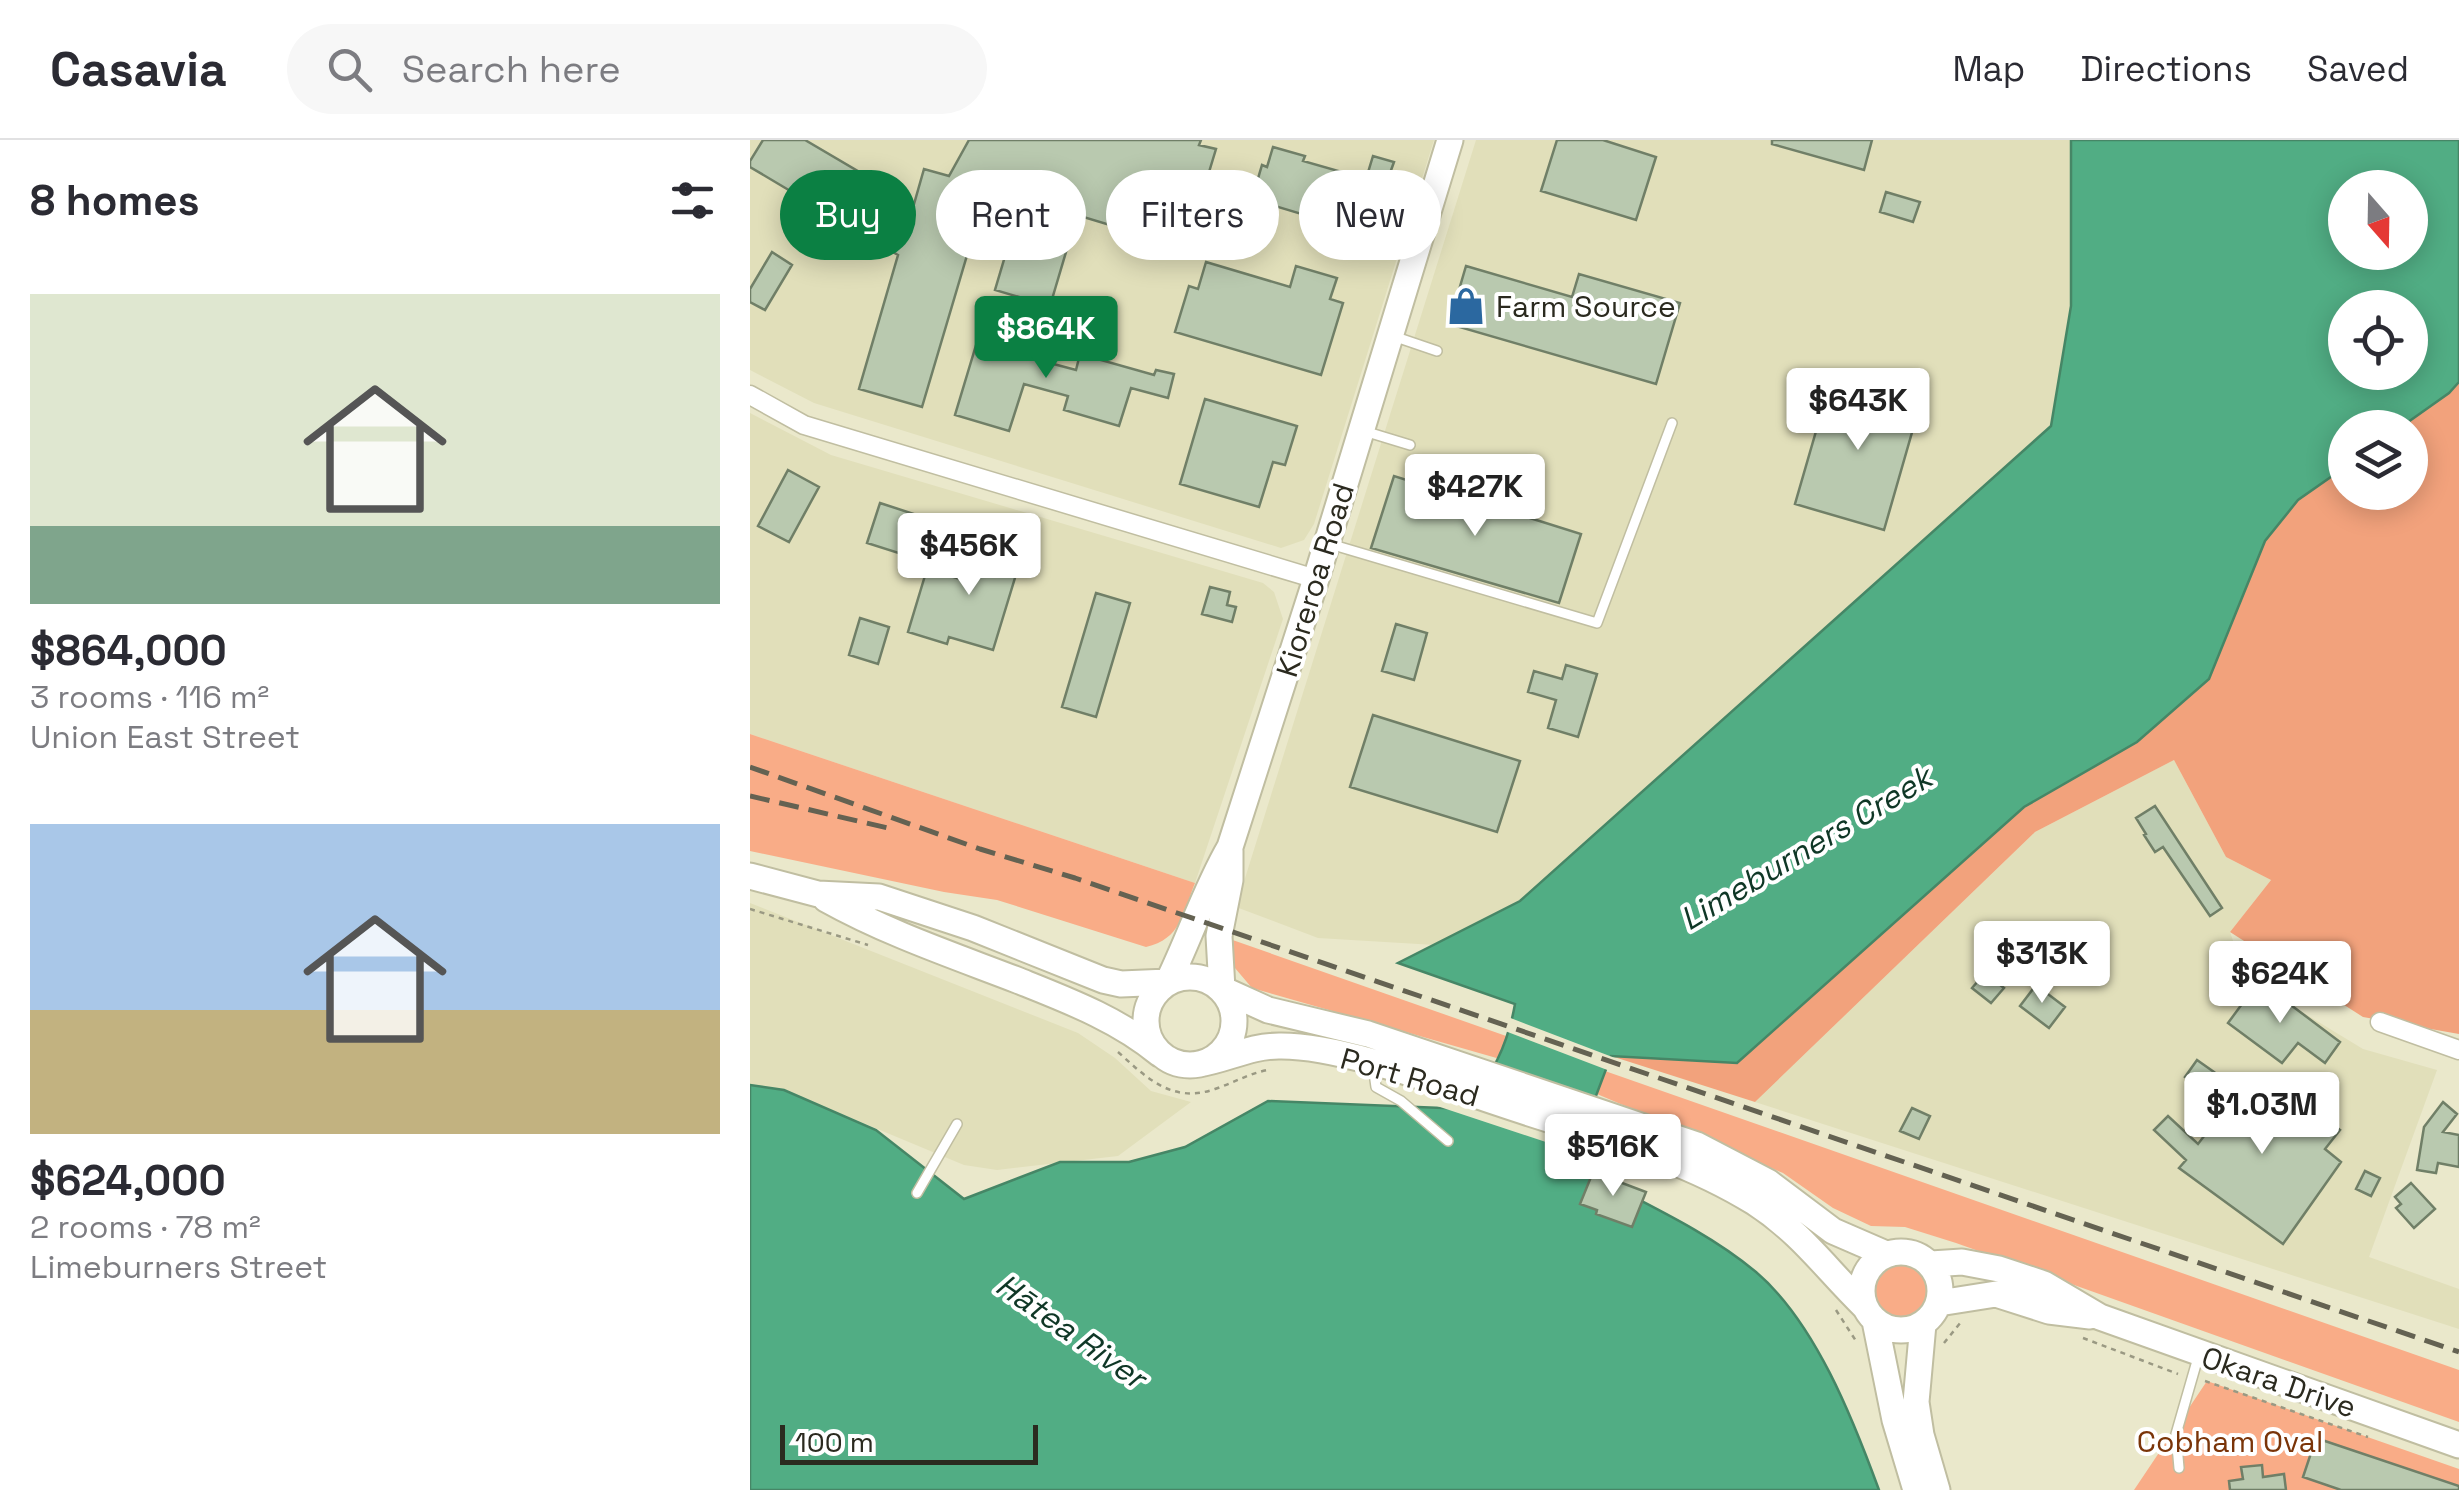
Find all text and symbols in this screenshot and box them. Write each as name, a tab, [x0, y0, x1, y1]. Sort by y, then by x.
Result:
search box	[287, 24, 987, 114]
text: Casavia	[50, 39, 227, 100]
icon: search	[322, 42, 377, 97]
text: Search here	[402, 45, 621, 93]
text: Map	[1952, 47, 2025, 91]
text: Directions	[2080, 47, 2252, 91]
text: Saved	[2307, 47, 2409, 91]
chip: Buy	[780, 170, 916, 260]
chip: Rent	[936, 170, 1086, 260]
chip: Filters	[1106, 170, 1279, 260]
chip: New	[1299, 170, 1441, 260]
north arrow	[2328, 170, 2428, 270]
map controls	[2328, 170, 2428, 510]
icon: filters	[665, 173, 720, 228]
text: 8 homes	[30, 174, 200, 227]
shop icon: Farm Source	[1445, 285, 1487, 327]
place label: Farm Source	[1496, 287, 1676, 326]
button: locate	[2328, 290, 2428, 390]
pin: $864K	[976, 296, 1116, 381]
text: $864K	[997, 308, 1095, 348]
icon: home	[285, 359, 465, 539]
pin: $643K	[1788, 368, 1928, 453]
text: $643K	[1808, 380, 1908, 420]
button: layers	[2328, 410, 2428, 510]
pin: $427K	[1405, 454, 1545, 539]
text: $427K	[1427, 466, 1523, 506]
street label: Kioreroa Road	[1267, 478, 1363, 682]
pin: $456K	[899, 513, 1039, 598]
text: $456K	[920, 525, 1018, 565]
text: $864,000	[30, 624, 227, 677]
text: 3 rooms · 116 m²	[30, 677, 269, 717]
text: Union East Street	[30, 717, 300, 757]
water label: Limeburners Creek	[1673, 755, 1942, 939]
icon: home	[285, 889, 465, 1069]
pin: $313K	[1972, 921, 2112, 1006]
text: $313K	[1996, 933, 2088, 973]
pin: $624K	[2210, 941, 2350, 1026]
text: $624K	[2231, 953, 2329, 993]
street label: Port Road	[1336, 1039, 1484, 1115]
pin: $1.03M	[2181, 1072, 2343, 1157]
text: $1.03M	[2206, 1084, 2318, 1124]
pin: $516K	[1543, 1114, 1683, 1199]
text: $516K	[1567, 1126, 1659, 1166]
text: $624,000	[30, 1154, 226, 1207]
text: 2 rooms · 78 m²	[30, 1207, 261, 1247]
text: Limeburners Street	[30, 1247, 327, 1287]
water label: Hātea River	[988, 1265, 1156, 1399]
street label: Okara Drive	[2197, 1337, 2361, 1427]
scale bar	[780, 1420, 1038, 1464]
park label: Cobham Oval	[2137, 1422, 2323, 1461]
text: 100 m	[795, 1424, 874, 1460]

